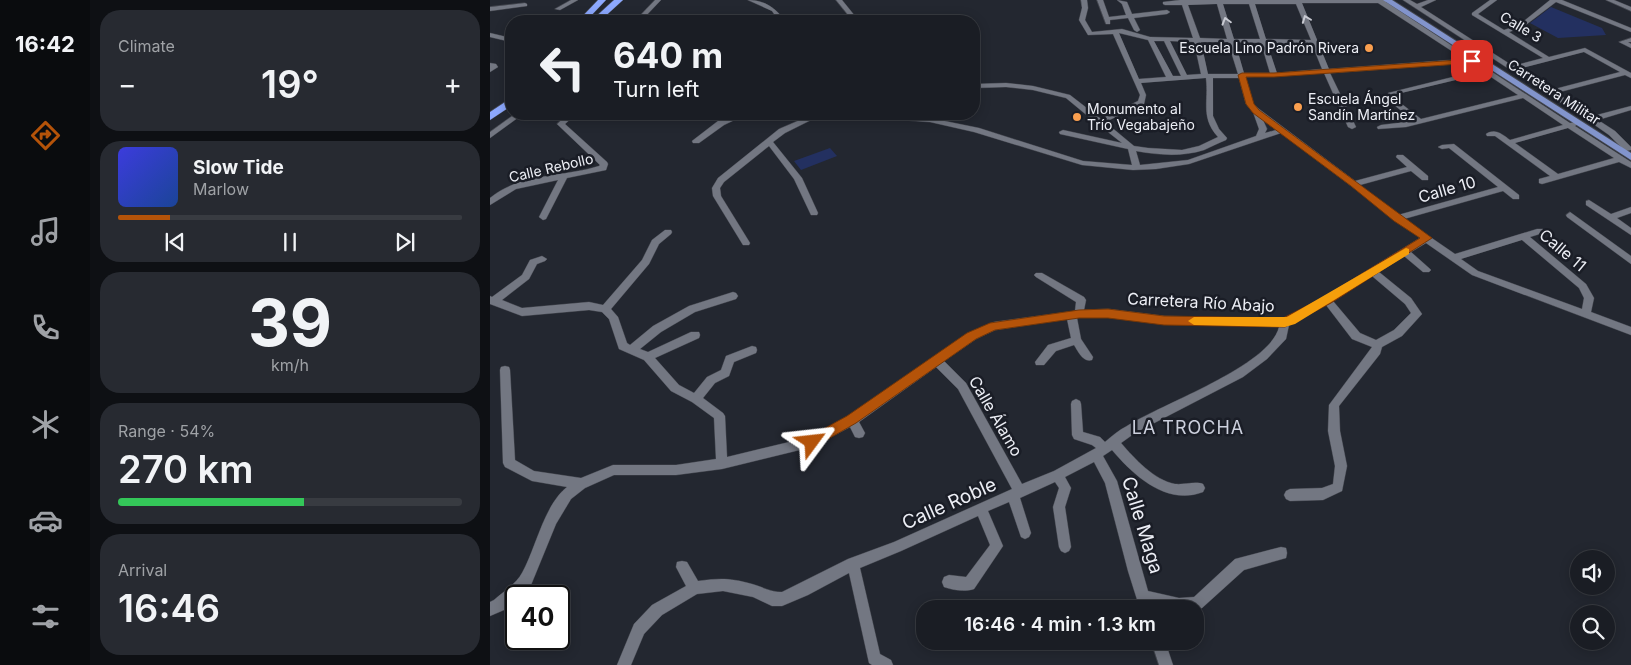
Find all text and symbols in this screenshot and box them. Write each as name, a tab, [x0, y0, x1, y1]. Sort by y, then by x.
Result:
street label: Calle 3	[1497, 8, 1545, 46]
one-way arrow	[1301, 15, 1312, 24]
one-way arrow	[1221, 17, 1231, 25]
text: 16:42	[15, 31, 75, 57]
text: 640 m	[613, 34, 723, 76]
icon: left	[530, 35, 595, 100]
text: Climate	[118, 36, 175, 56]
place label: Escuela Lino Padrón Rivera	[1179, 39, 1359, 56]
pin	[1451, 40, 1493, 82]
marker: Escuela Lino Padrón Rivera	[1363, 42, 1375, 54]
icon: arrive	[1458, 47, 1486, 75]
street label: Carretera Militar	[1505, 55, 1604, 128]
text: 19°	[261, 61, 319, 107]
text: −	[118, 67, 137, 101]
text: +	[443, 67, 462, 101]
text: Turn left	[613, 76, 699, 102]
place label: Escuela Ángel Sandín Martínez	[1308, 90, 1415, 123]
place label: Monumento al Trío Vegabajeño	[1087, 100, 1195, 133]
marker: Escuela Ángel Sandín Martínez	[1292, 101, 1304, 113]
marker: Monumento al Trío Vegabajeño	[1071, 111, 1083, 123]
icon: directions	[28, 118, 63, 153]
street label: Calle Rebollo	[507, 150, 595, 185]
text: Slow Tide	[193, 156, 284, 179]
street label: Calle 10	[1416, 171, 1478, 207]
text: Marlow	[193, 179, 249, 199]
icon: music	[28, 214, 63, 249]
street label: Calle 11	[1535, 225, 1591, 275]
icon: previous	[161, 228, 189, 256]
icon: pause	[276, 228, 304, 256]
icon: next	[391, 228, 419, 256]
text: 39	[248, 283, 332, 362]
street label: Carretera Río Abajo	[1127, 288, 1275, 316]
icon: phone	[28, 310, 63, 345]
text: km/h	[271, 355, 309, 375]
street label: Calle Álamo	[965, 372, 1027, 460]
icon: climate	[28, 407, 63, 442]
position arrow	[785, 415, 837, 467]
district label: LA TROCHA	[1132, 417, 1244, 438]
text: Range · 54%	[118, 421, 215, 441]
text: 270 km	[118, 446, 253, 492]
street label: Calle Roble	[898, 472, 1000, 534]
street label: Calle Maga	[1117, 474, 1168, 576]
icon: car	[28, 503, 63, 538]
map controls	[1570, 550, 1615, 650]
button: sound	[1570, 550, 1615, 595]
text: Arrival	[118, 560, 167, 580]
text: 16:46	[118, 585, 220, 631]
speed limit sign: 40	[505, 585, 570, 650]
icon: filters	[28, 599, 63, 634]
button: search	[1570, 605, 1615, 650]
text: 16:46 · 4 min · 1.3 km	[964, 613, 1156, 636]

